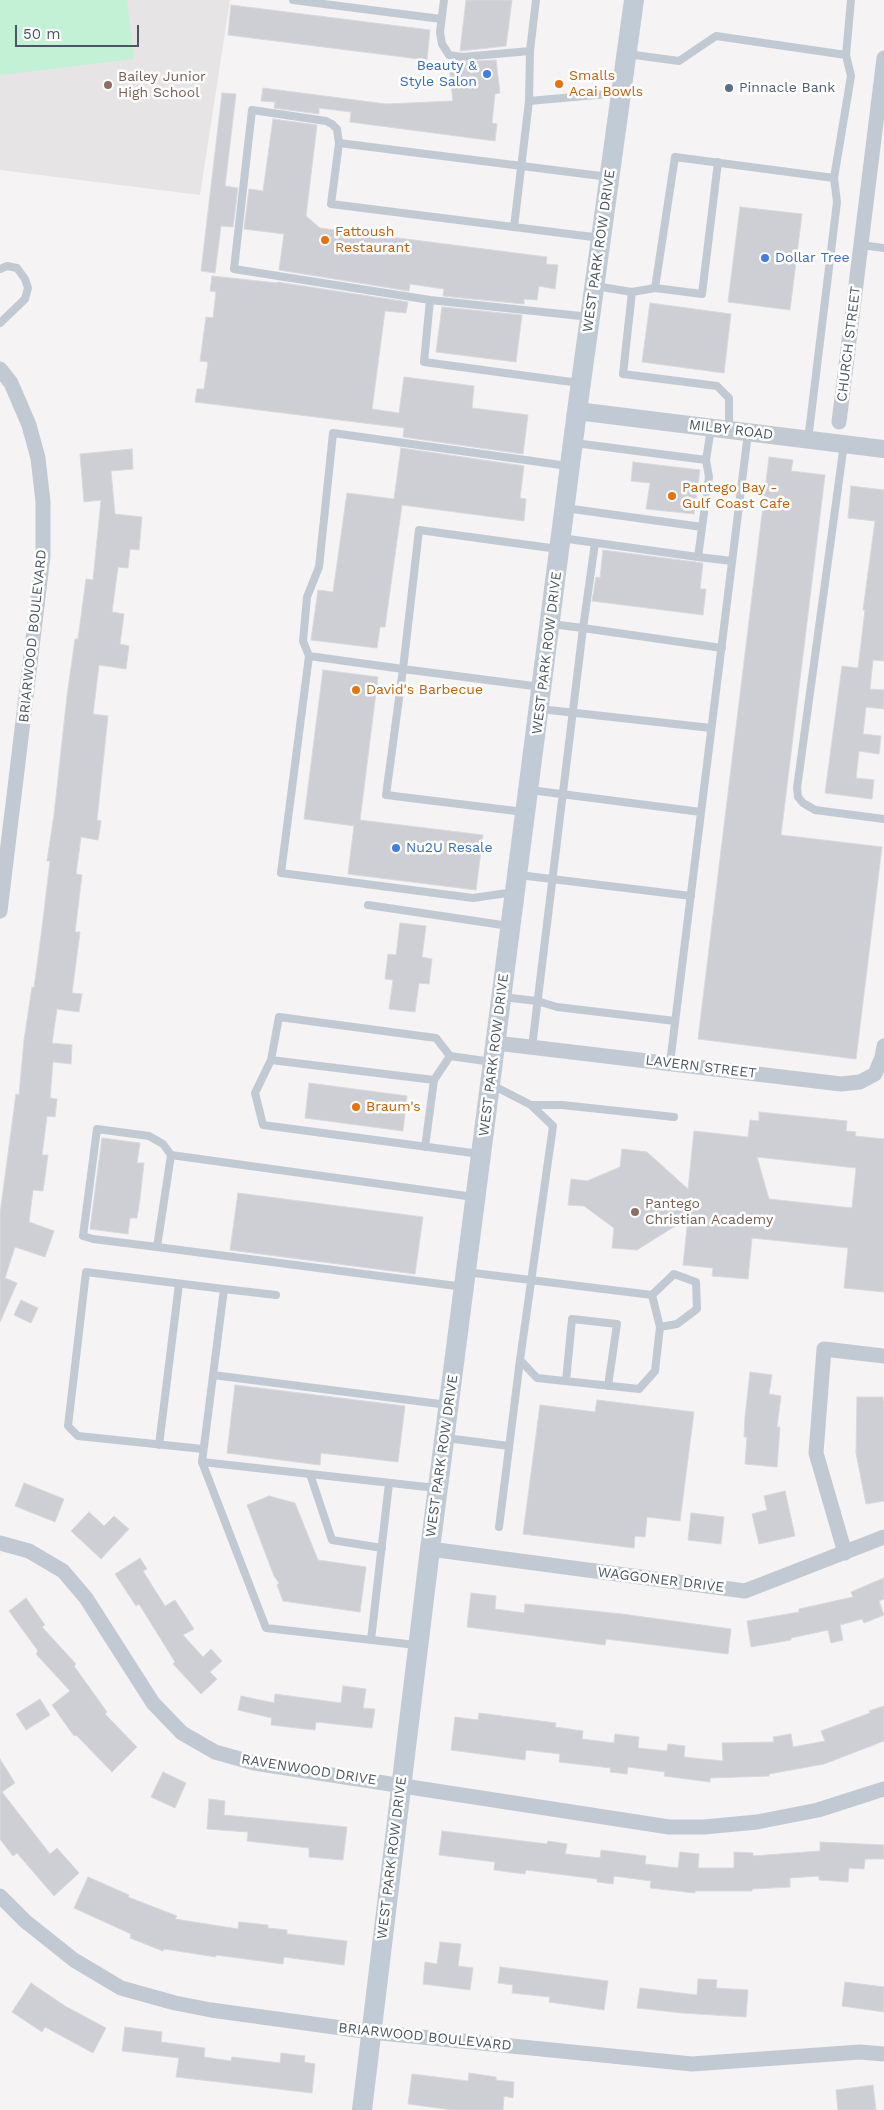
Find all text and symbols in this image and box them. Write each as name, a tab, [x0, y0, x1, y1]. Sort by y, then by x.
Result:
scale bar	[18, 15, 141, 47]
text: 50 m	[23, 25, 60, 43]
place label: Beauty & Style Salon	[400, 58, 477, 90]
marker: Beauty & Style Salon	[481, 68, 493, 80]
place label: Smalls Acai Bowls	[569, 68, 643, 100]
place label: Bailey Junior High School	[118, 69, 206, 102]
marker: Smalls Acai Bowls	[553, 78, 565, 90]
marker: Bailey Junior High School	[102, 79, 114, 91]
place label: Pinnacle Bank	[739, 80, 835, 96]
marker: Pinnacle Bank	[723, 82, 735, 94]
street label: WEST PARK ROW DRIVE	[579, 169, 619, 333]
place label: Fattoush Restaurant	[335, 224, 410, 256]
marker: Fattoush Restaurant	[319, 234, 331, 246]
place label: Dollar Tree	[775, 250, 850, 266]
marker: Dollar Tree	[759, 252, 771, 264]
street label: CHURCH STREET	[834, 285, 864, 403]
street label: MILBY ROAD	[688, 416, 774, 444]
place label: Pantego Bay - Gulf Coast Cafe	[682, 480, 790, 512]
marker: Pantego Bay - Gulf Coast Cafe	[666, 490, 678, 502]
street label: BRIARWOOD BOULEVARD	[16, 549, 50, 723]
street label: WEST PARK ROW DRIVE	[529, 571, 565, 735]
place label: David's Barbecue	[366, 682, 483, 698]
marker: David's Barbecue	[350, 684, 362, 696]
place label: Nu2U Resale	[406, 840, 492, 856]
marker: Nu2U Resale	[390, 842, 402, 854]
street label: WEST PARK ROW DRIVE	[476, 973, 512, 1137]
street label: LAVERN STREET	[645, 1052, 757, 1082]
place label: Braum's	[366, 1099, 421, 1115]
marker: Braum's	[350, 1101, 362, 1113]
place label: Pantego Christian Academy	[645, 1196, 773, 1228]
marker: Pantego Christian Academy	[629, 1206, 641, 1218]
street label: WEST PARK ROW DRIVE	[422, 1374, 462, 1538]
street label: WAGGONER DRIVE	[597, 1564, 725, 1596]
street label: RAVENWOOD DRIVE	[240, 1751, 378, 1789]
street label: WEST PARK ROW DRIVE	[374, 1776, 410, 1940]
street label: BRIARWOOD BOULEVARD	[338, 2020, 512, 2054]

